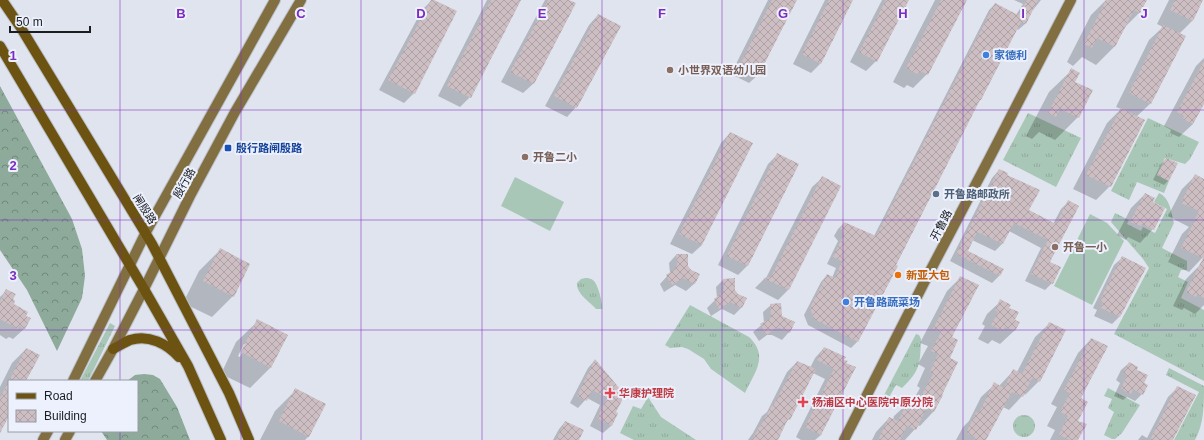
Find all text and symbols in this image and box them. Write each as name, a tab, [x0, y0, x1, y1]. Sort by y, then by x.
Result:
text: B	[176, 6, 186, 21]
text: C	[296, 6, 306, 21]
text: D	[416, 6, 426, 21]
text: E	[538, 6, 547, 21]
text: F	[658, 6, 666, 21]
text: G	[778, 6, 788, 21]
text: H	[898, 6, 908, 21]
text: I	[1021, 6, 1025, 21]
text: J	[1140, 6, 1148, 21]
scale bar	[10, 8, 90, 34]
text: 50 m	[16, 15, 43, 29]
text: 1	[9, 48, 17, 63]
place label: 家德利	[994, 49, 1027, 61]
marker: 家德利	[981, 50, 991, 60]
place label: 小世界双语幼儿园	[678, 64, 766, 76]
marker: 小世界双语幼儿园	[665, 65, 675, 75]
place label: 殷行路闸殷路	[236, 142, 303, 154]
marker: 殷行路闸殷路	[223, 143, 233, 153]
place label: 开鲁二小	[533, 151, 577, 163]
marker: 开鲁二小	[520, 152, 530, 162]
text: 2	[9, 158, 17, 173]
street label: 殷行路	[171, 166, 197, 200]
place label: 开鲁路邮政所	[944, 188, 1010, 200]
marker: 开鲁路邮政所	[931, 189, 941, 199]
street label: 闸殷路	[131, 192, 159, 226]
street label: 开鲁路	[928, 208, 954, 242]
place label: 开鲁一小	[1063, 241, 1107, 253]
marker: 开鲁一小	[1050, 242, 1060, 252]
text: 3	[9, 268, 17, 283]
place label: 新亚大包	[906, 269, 950, 281]
marker: 新亚大包	[893, 270, 903, 280]
place label: 开鲁路蔬菜场	[854, 296, 920, 308]
marker: 开鲁路蔬菜场	[841, 297, 851, 307]
legend	[8, 380, 138, 432]
marker: 华康护理院	[604, 387, 616, 399]
place label: 华康护理院	[619, 387, 674, 399]
text: Road	[44, 389, 73, 403]
marker: 杨浦区中心医院中原分院	[797, 396, 809, 408]
place label: 杨浦区中心医院中原分院	[812, 396, 933, 408]
text: Building	[44, 409, 87, 423]

